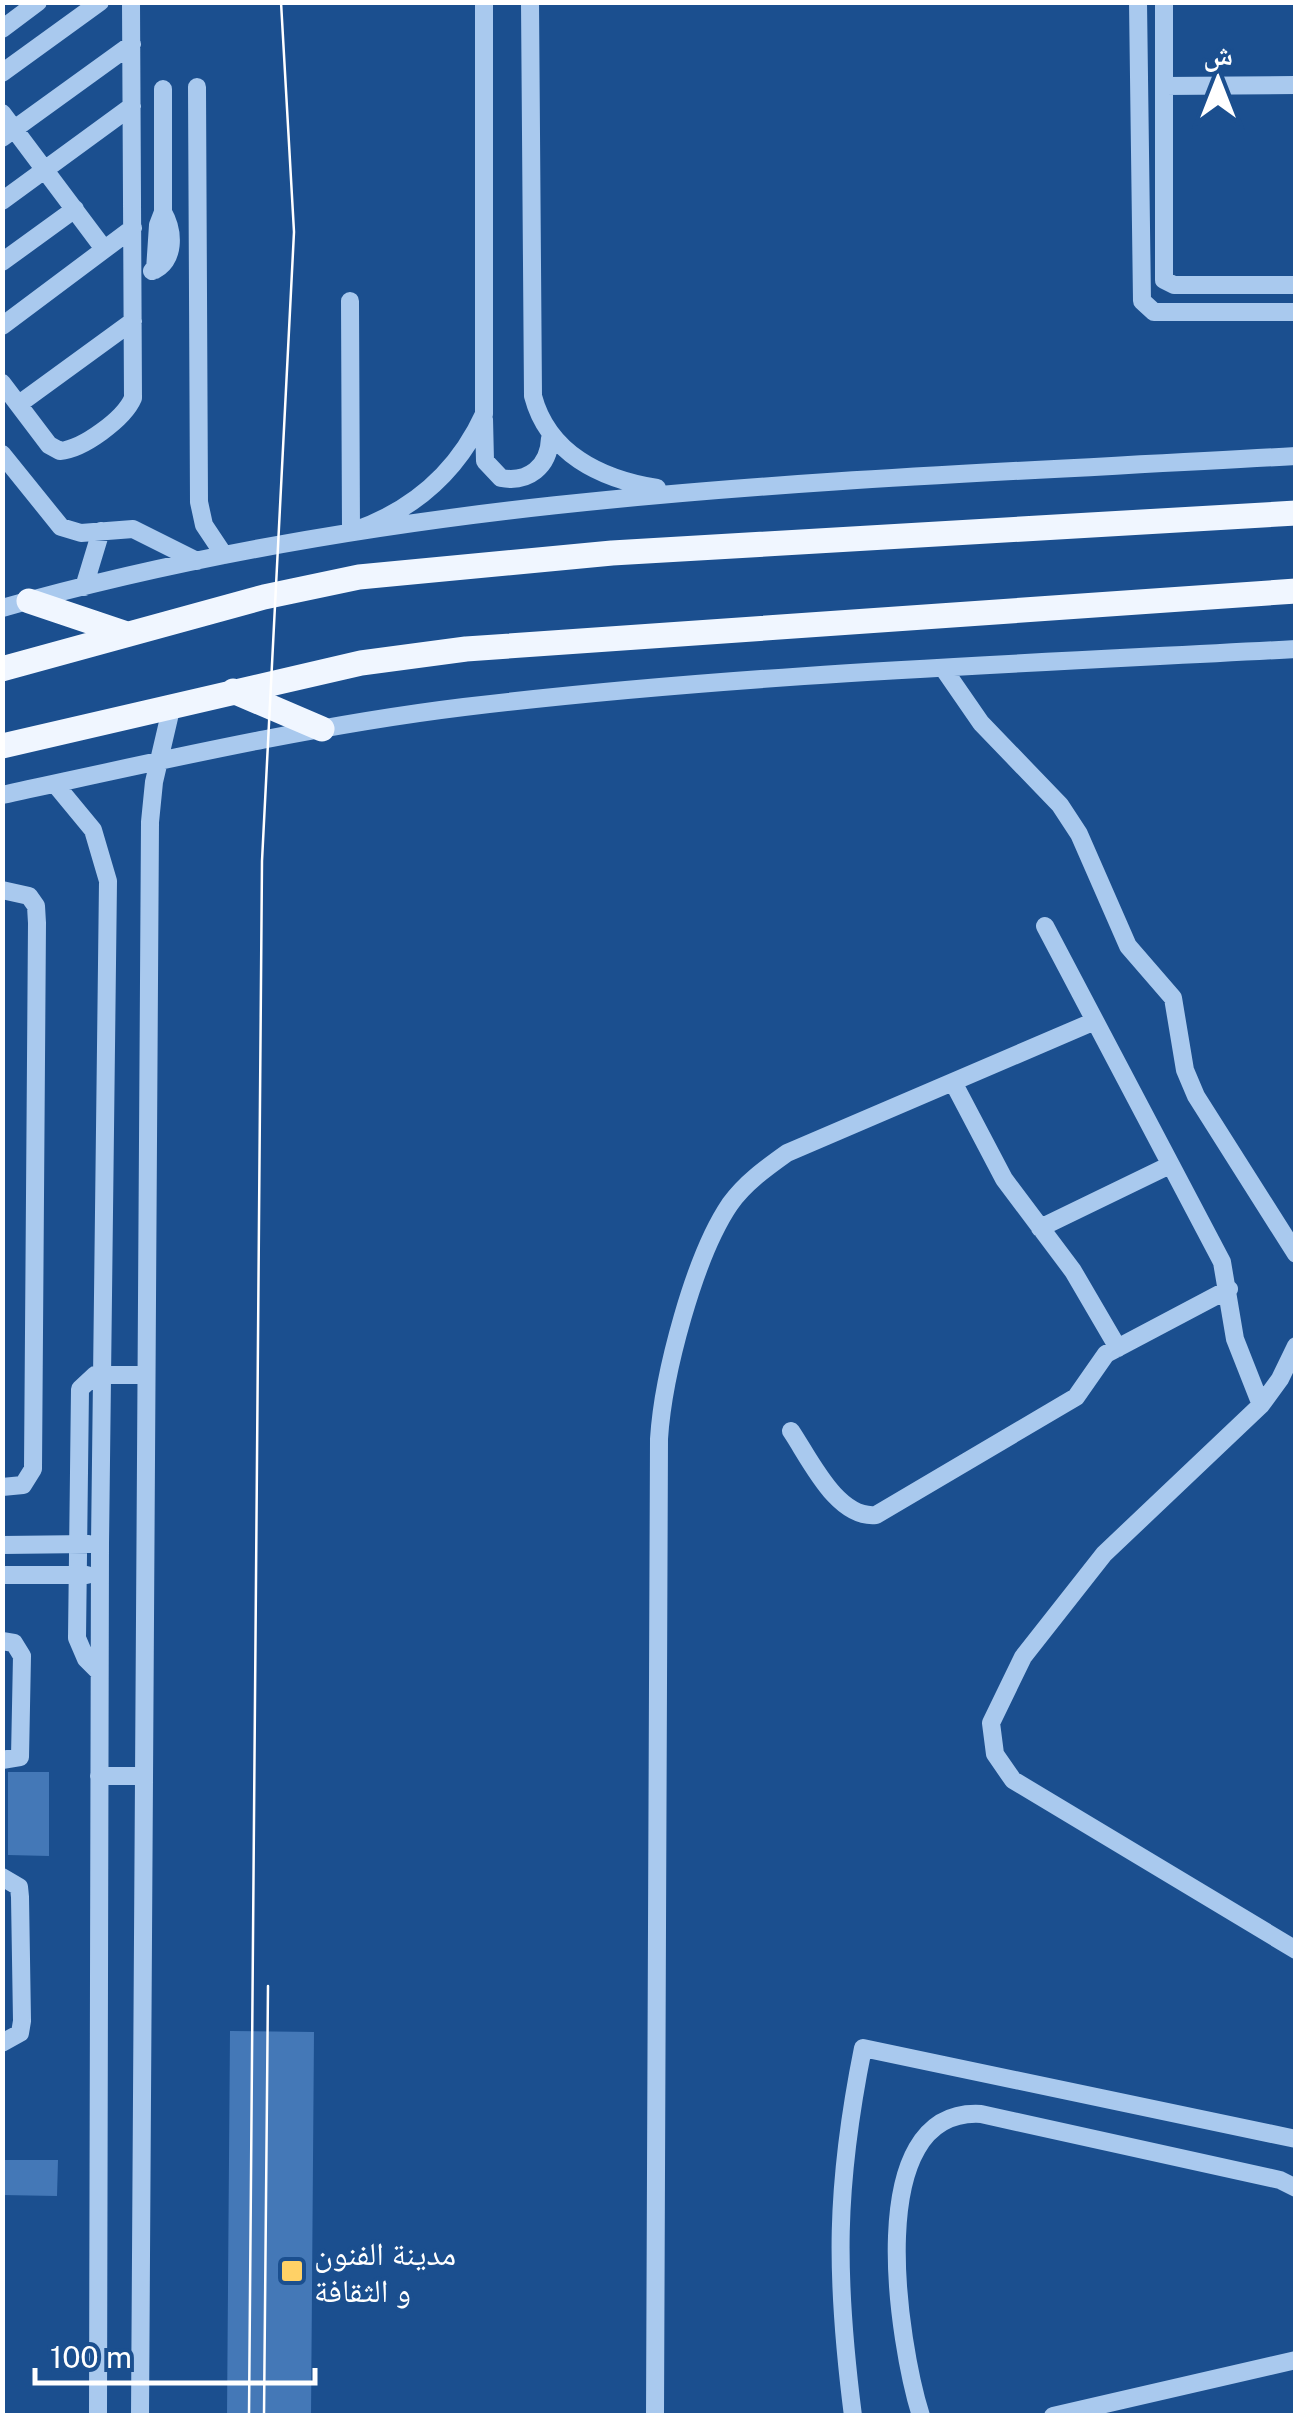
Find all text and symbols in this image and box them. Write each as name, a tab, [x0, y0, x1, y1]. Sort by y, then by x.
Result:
north arrow	[1168, 30, 1268, 130]
text: ش	[1203, 38, 1233, 72]
place label: مدينة الفنون و الثقافة	[314, 2235, 456, 2309]
marker: مدينة الفنون و الثقافة	[279, 2258, 305, 2284]
scale bar	[35, 2323, 315, 2385]
text: 100 m	[50, 2339, 132, 2375]

